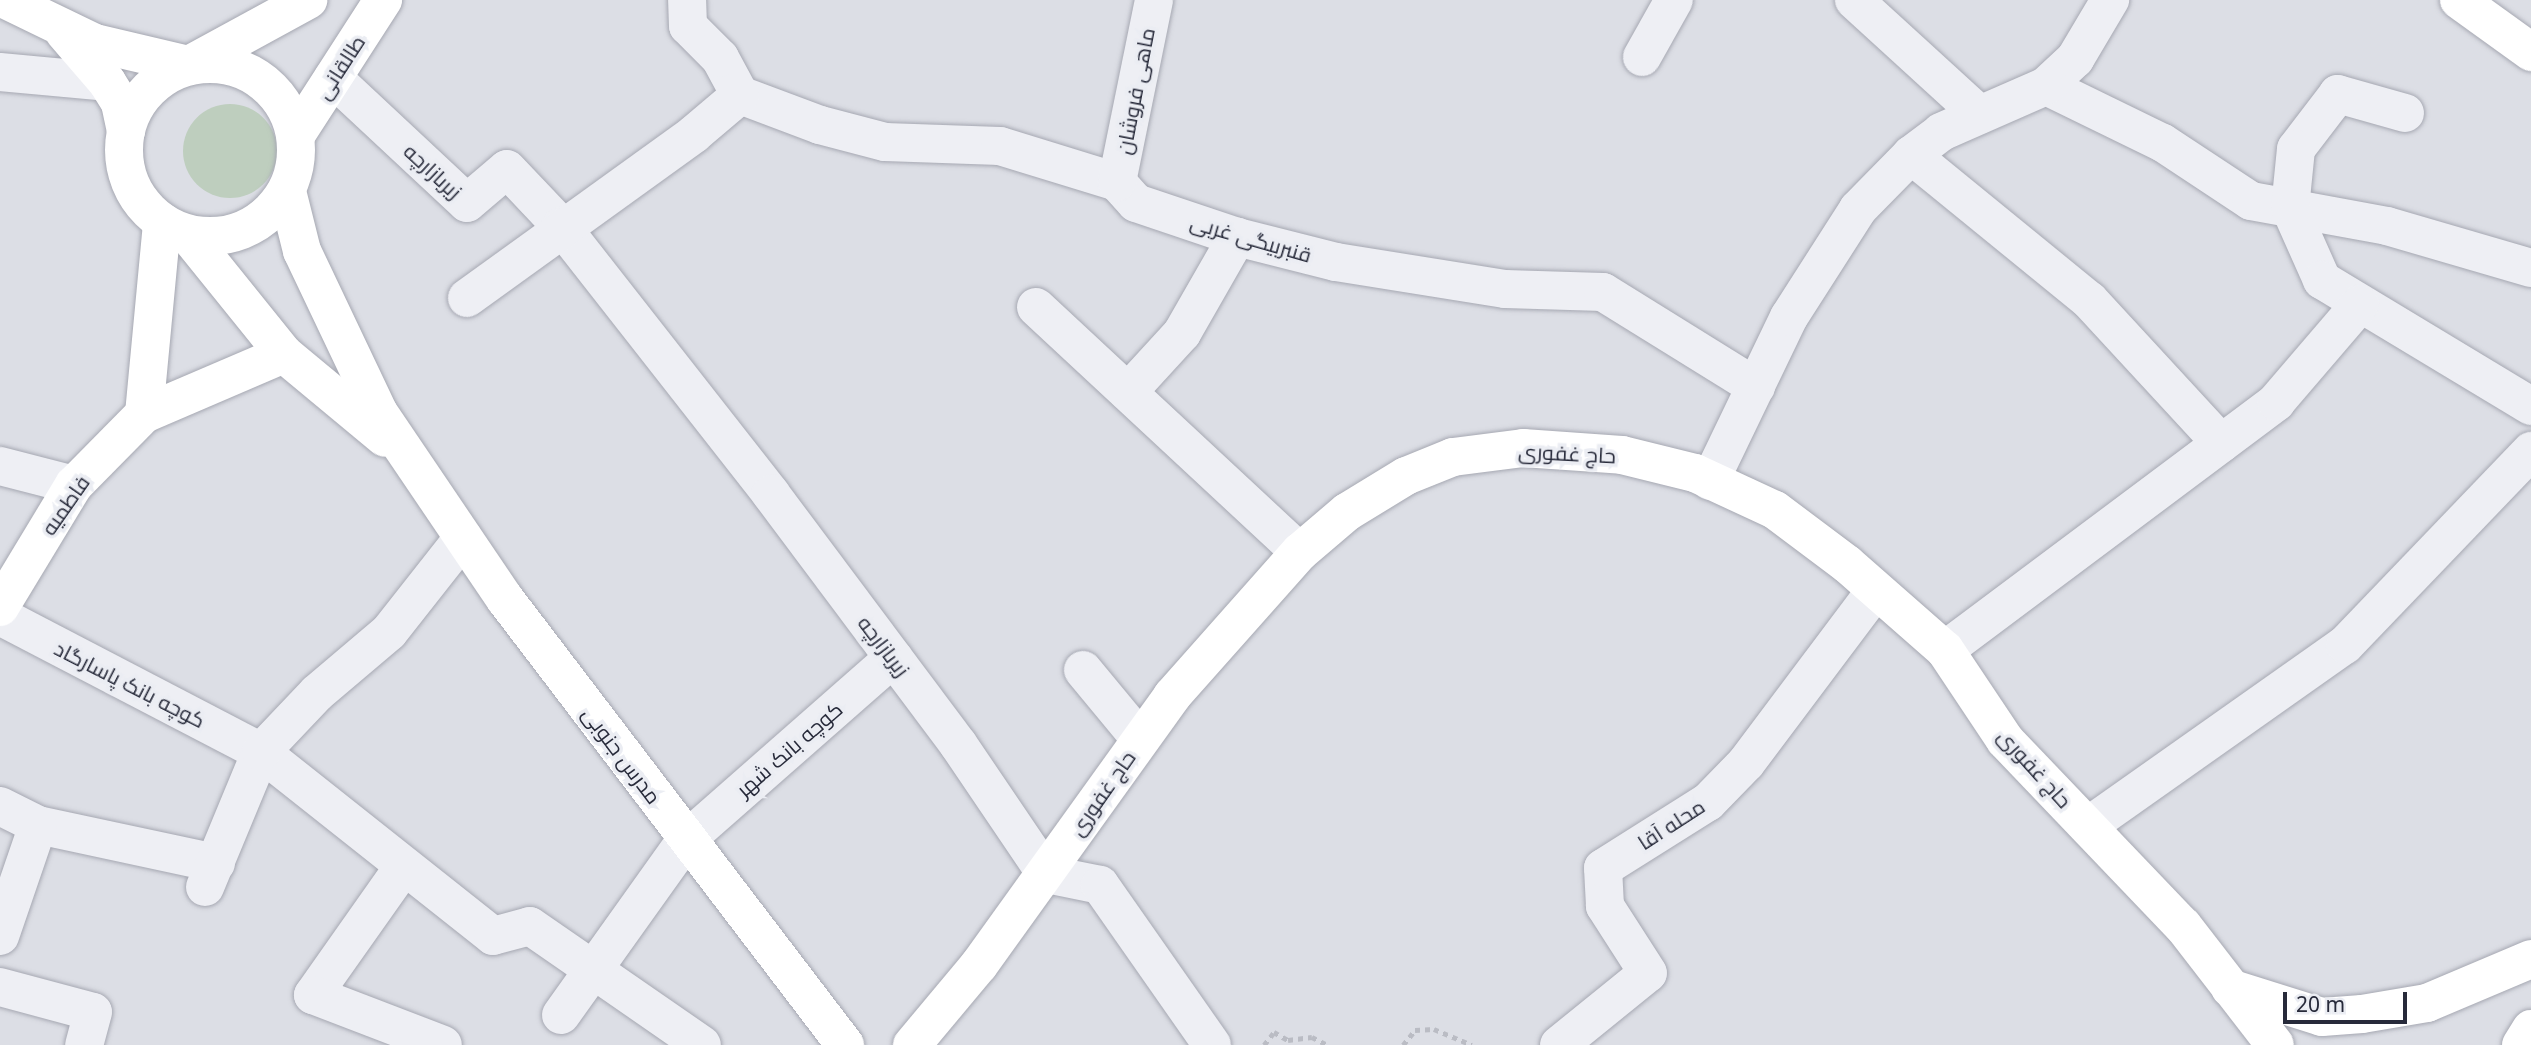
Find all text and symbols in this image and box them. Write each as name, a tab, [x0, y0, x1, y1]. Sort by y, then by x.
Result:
street label: ماهی فروشان	[1110, 26, 1160, 156]
street label: طالقانی	[310, 30, 370, 104]
street label: زیربازارچه	[399, 138, 467, 204]
street label: قنبربیگی غربی	[1187, 209, 1315, 267]
street label: حاج غفوری	[1517, 438, 1617, 468]
street label: فاطمیه	[35, 470, 95, 540]
street label: زیربازارچه	[853, 611, 915, 681]
street label: کوچه بانک پاسارگاد	[50, 635, 210, 733]
street label: کوچه بانک شهر	[731, 696, 847, 802]
street label: مدرس جنوبی	[577, 701, 667, 809]
street label: حاج غفوری	[1993, 723, 2077, 813]
street label: حاج غفوری	[1064, 746, 1140, 840]
street label: محله آقا	[1633, 793, 1709, 855]
scale bar	[2286, 978, 2410, 1022]
text: 20 m	[2296, 990, 2345, 1018]

